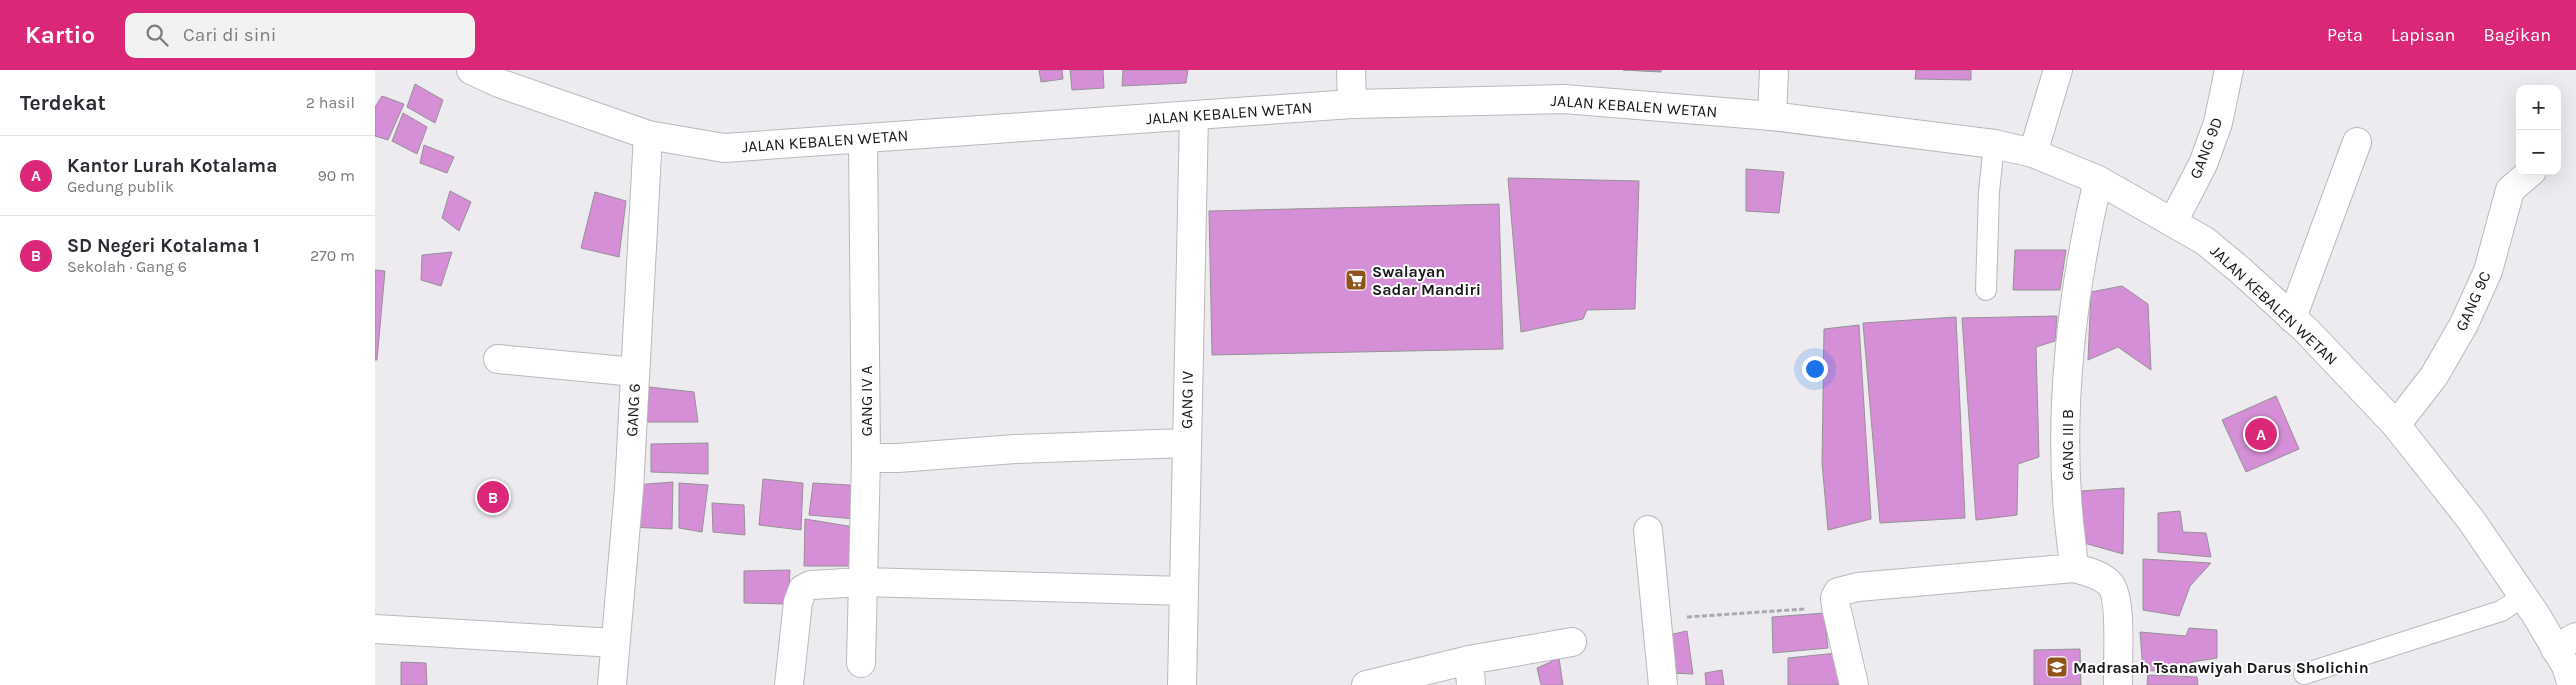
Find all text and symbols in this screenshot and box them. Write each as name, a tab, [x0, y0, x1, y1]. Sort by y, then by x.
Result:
search box	[125, 13, 475, 58]
text: Kartio	[25, 21, 95, 49]
icon: search	[143, 21, 171, 49]
text: Cari di sini	[183, 24, 276, 46]
text: Peta	[2327, 24, 2363, 46]
text: Lapisan	[2391, 24, 2455, 46]
text: Bagikan	[2483, 24, 2551, 46]
map controls	[2516, 85, 2561, 175]
button: +	[2516, 85, 2561, 130]
text: Terdekat	[20, 91, 106, 115]
street label: JALAN KEBALEN WETAN	[1550, 91, 1718, 121]
text: 2 hasil	[306, 93, 355, 112]
street label: JALAN KEBALEN WETAN	[1145, 98, 1313, 128]
street label: GANG 9D	[2186, 115, 2226, 181]
street label: JALAN KEBALEN WETAN	[741, 126, 909, 156]
button: −	[2516, 130, 2561, 175]
text: Kantor Lurah Kotalama	[67, 155, 277, 177]
text: A	[31, 166, 41, 185]
text: 90 m	[317, 166, 355, 185]
text: Gedung publik	[67, 177, 174, 196]
text: SD Negeri Kotalama 1	[67, 235, 260, 257]
street label: JALAN KEBALEN WETAN	[2206, 241, 2342, 369]
text: B	[31, 246, 41, 265]
text: 270 m	[310, 246, 355, 265]
text: Sekolah · Gang 6	[67, 257, 187, 276]
place label: Swalayan Sadar Mandiri	[1372, 262, 1481, 299]
supermarket icon: Swalayan Sadar Mandiri	[1344, 268, 1368, 292]
street label: GANG 9C	[2451, 268, 2495, 334]
your location	[1802, 356, 1828, 382]
street label: GANG IV A	[857, 365, 876, 437]
street label: GANG IV	[1177, 371, 1197, 429]
street label: GANG 6	[622, 383, 644, 437]
street label: GANG III B	[2058, 409, 2077, 481]
pin: A	[2245, 415, 2277, 453]
pin: B	[477, 478, 509, 516]
school or university icon: Madrasah Tsanawiyah Darus Sholichin	[2045, 655, 2069, 679]
place label: Madrasah Tsanawiyah Darus Sholichin	[2073, 658, 2369, 677]

